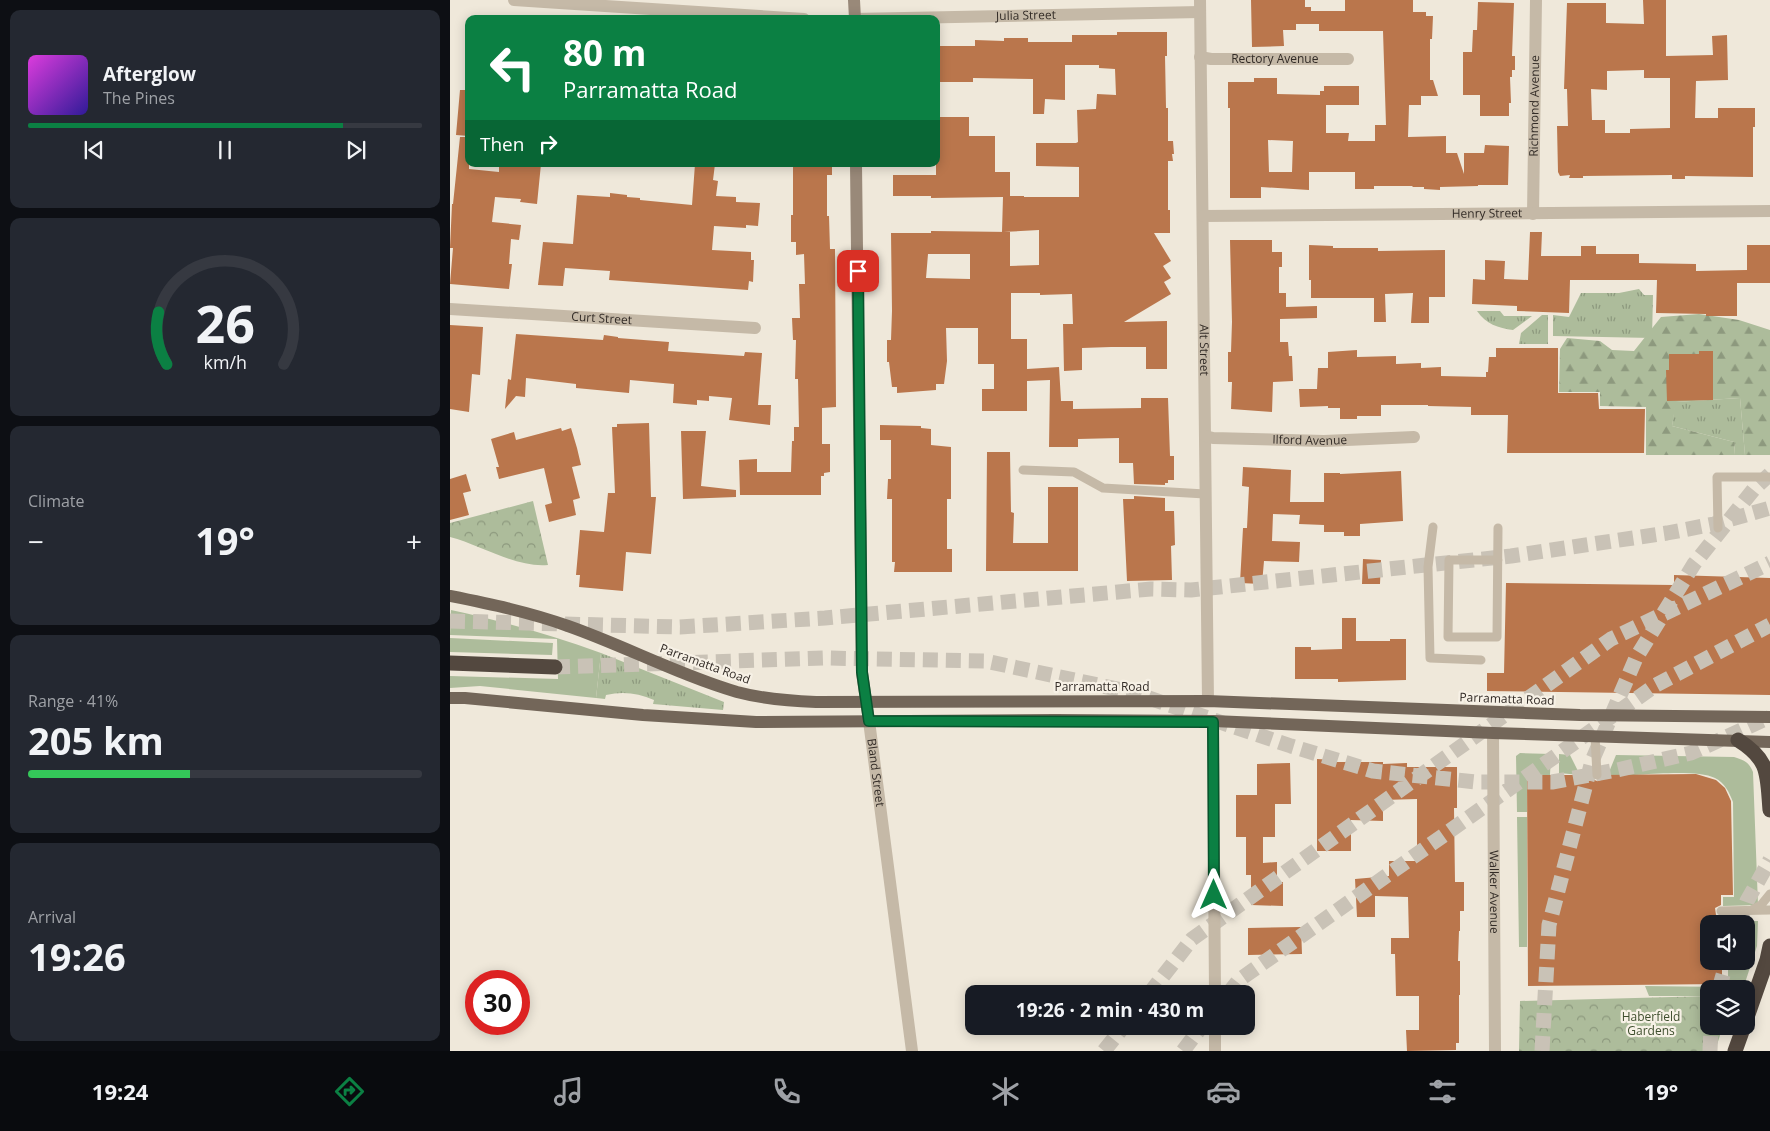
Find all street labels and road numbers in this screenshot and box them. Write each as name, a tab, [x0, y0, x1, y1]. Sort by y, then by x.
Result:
street label: Julia Street	[995, 6, 1056, 24]
street label: Rectory Avenue	[1231, 50, 1319, 67]
street label: Richmond Avenue	[1525, 55, 1543, 157]
street label: Henry Street	[1452, 204, 1522, 222]
street label: Curt Street	[571, 308, 633, 328]
street label: Alt Street	[1196, 324, 1213, 376]
street label: Ilford Avenue	[1272, 431, 1348, 449]
street label: Parramatta Road	[658, 639, 753, 688]
street label: Parramatta Road	[1054, 678, 1150, 695]
street label: Parramatta Road	[1459, 688, 1555, 709]
street label: Bland Street	[863, 737, 889, 808]
street label: Walker Avenue	[1486, 850, 1503, 934]

